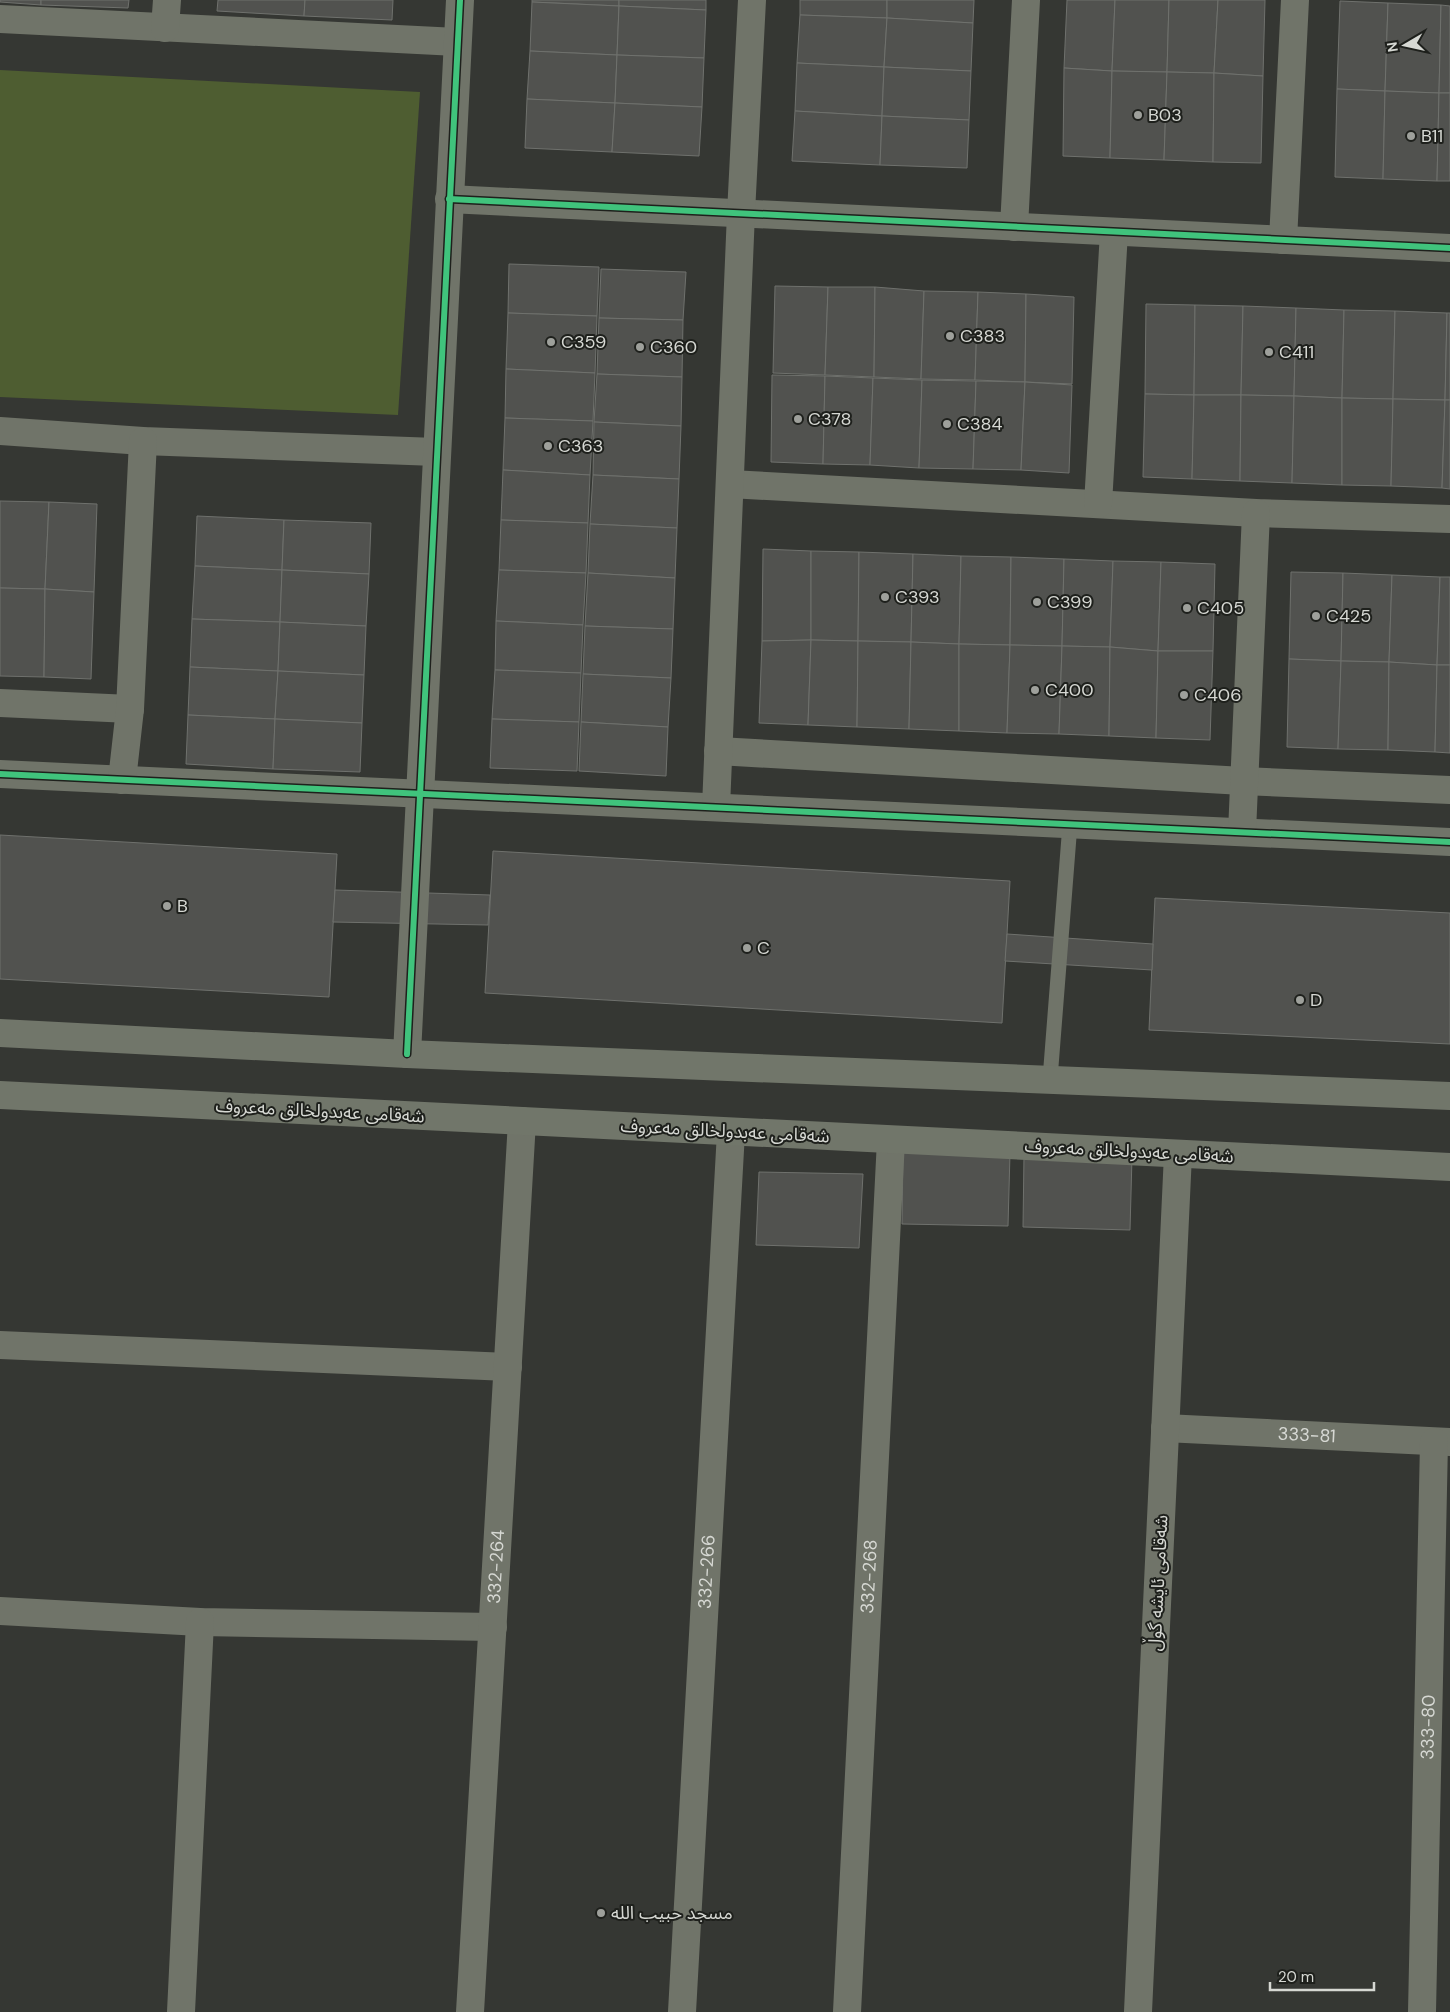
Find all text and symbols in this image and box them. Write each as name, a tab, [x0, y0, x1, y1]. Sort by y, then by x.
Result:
north arrow	[1380, 20, 1430, 70]
text: N	[1382, 41, 1402, 53]
place label: B03	[1148, 103, 1182, 127]
marker: B03	[1132, 109, 1144, 121]
place label: B11	[1421, 124, 1443, 148]
marker: B11	[1405, 130, 1417, 142]
place label: C383	[960, 324, 1005, 348]
place label: C359	[561, 330, 606, 354]
marker: C383	[944, 330, 956, 342]
place label: C360	[650, 335, 697, 359]
marker: C359	[545, 336, 557, 348]
place label: C411	[1279, 340, 1314, 364]
marker: C360	[634, 341, 646, 353]
marker: C411	[1263, 346, 1275, 358]
place label: C378	[808, 407, 852, 431]
place label: C384	[957, 412, 1002, 436]
marker: C378	[792, 413, 804, 425]
marker: C384	[941, 418, 953, 430]
place label: C363	[558, 434, 604, 458]
marker: C363	[542, 440, 554, 452]
place label: C393	[895, 585, 940, 609]
place label: C399	[1047, 590, 1093, 614]
marker: C393	[879, 591, 891, 603]
marker: C399	[1031, 596, 1043, 608]
place label: C405	[1197, 596, 1244, 620]
marker: C405	[1181, 602, 1193, 614]
place label: C425	[1326, 604, 1371, 628]
marker: C425	[1310, 610, 1322, 622]
place label: C400	[1045, 678, 1093, 702]
place label: C406	[1194, 683, 1241, 707]
marker: C400	[1029, 684, 1041, 696]
marker: C406	[1178, 689, 1190, 701]
place label: B	[177, 894, 188, 918]
marker: B	[161, 900, 173, 912]
place label: C	[757, 936, 770, 960]
marker: C	[741, 942, 753, 954]
place label: D	[1310, 988, 1322, 1012]
marker: D	[1294, 994, 1306, 1006]
street label: شەقامی عەبدولخالق مەعروف	[215, 1094, 425, 1128]
street label: شەقامی عەبدولخالق مەعروف	[620, 1114, 830, 1148]
street label: شەقامی عەبدولخالق مەعروف	[1024, 1134, 1234, 1168]
street label: 333-81	[1277, 1422, 1336, 1448]
street label: شەقامی ئایشە گوڵ	[1141, 1514, 1174, 1652]
street label: 332-264	[482, 1529, 510, 1604]
street label: 332-266	[692, 1534, 721, 1609]
street label: 332-268	[855, 1539, 883, 1614]
street label: 333-80	[1415, 1694, 1441, 1760]
place label: مسجد حبيب الله	[611, 1901, 733, 1925]
marker: مسجد حبيب الله	[595, 1907, 607, 1919]
scale bar	[1270, 1960, 1374, 1992]
text: 20 m	[1278, 1967, 1314, 1987]

